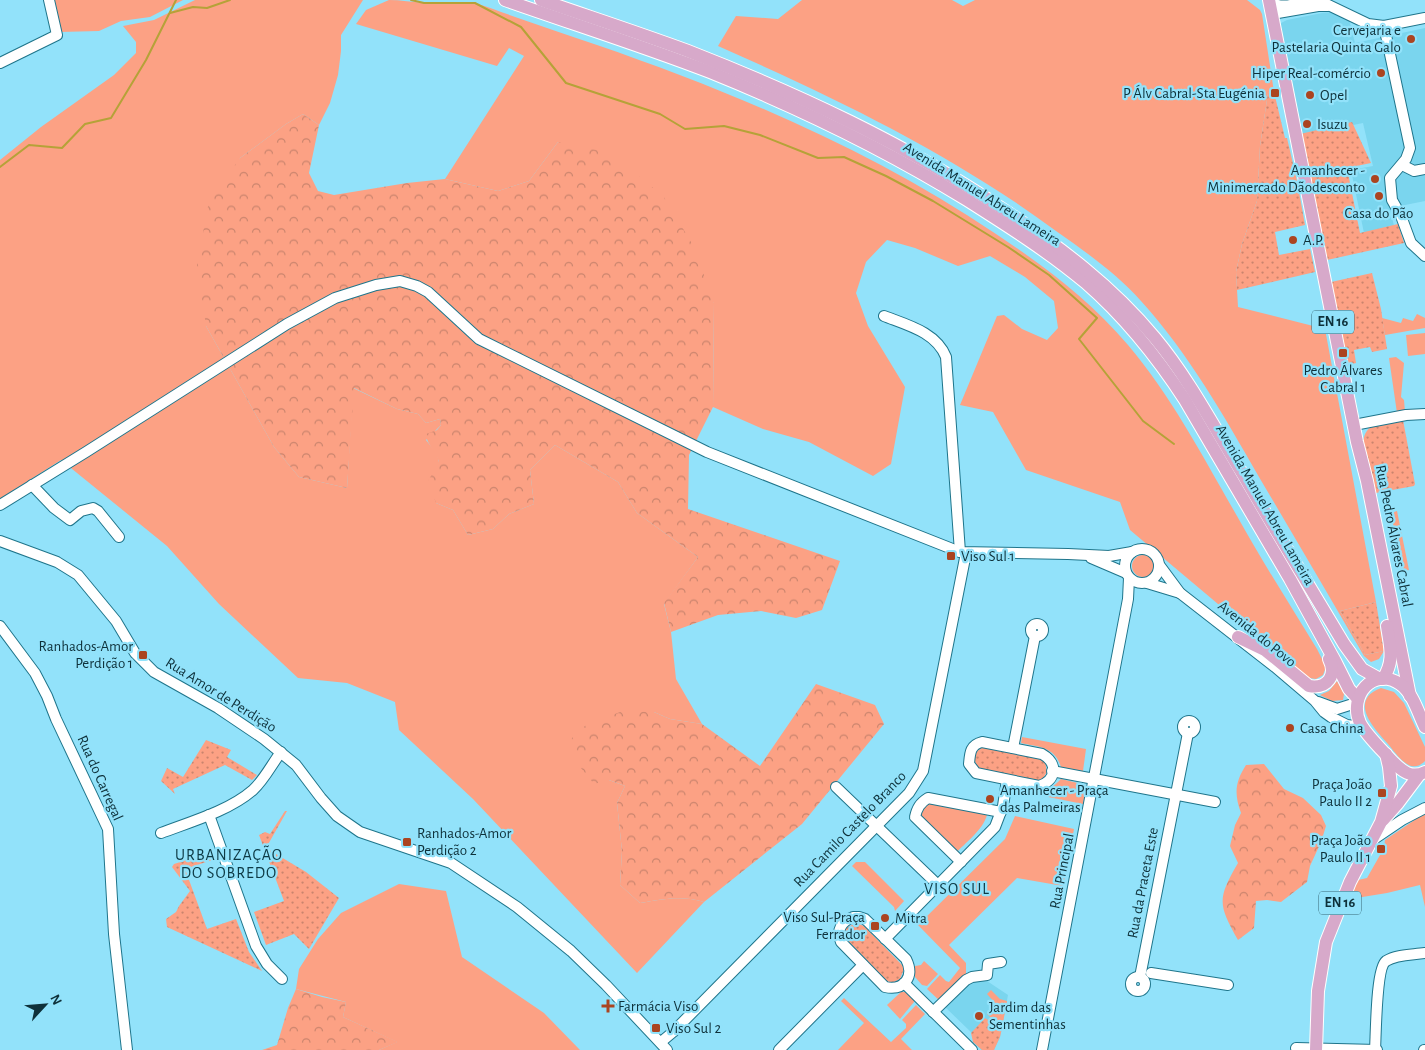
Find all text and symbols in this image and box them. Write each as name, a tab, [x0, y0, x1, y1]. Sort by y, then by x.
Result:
place label: Cervejaria e Pastelaria Quinta Galo	[1272, 23, 1401, 55]
marker: Cervejaria e Pastelaria Quinta Galo	[1405, 33, 1417, 45]
place label: Hiper Real-comércio	[1252, 66, 1371, 81]
marker: Hiper Real-comércio	[1375, 67, 1387, 79]
place label: P Álv Cabral-Sta Eugénia	[1123, 84, 1265, 101]
marker: P Álv Cabral-Sta Eugénia	[1269, 87, 1281, 99]
place label: Opel	[1320, 88, 1348, 103]
marker: Opel	[1304, 89, 1316, 101]
place label: Isuzu	[1317, 117, 1348, 132]
marker: Isuzu	[1301, 118, 1313, 130]
street label: Avenida Manuel Abreu Lameira	[901, 139, 1063, 249]
place label: Amanhecer - Minimercado Dãodesconto	[1207, 163, 1365, 195]
marker: Amanhecer - Minimercado Dãodesconto	[1369, 173, 1381, 185]
marker: Casa do Pão	[1373, 190, 1385, 202]
place label: Casa do Pão	[1345, 206, 1414, 221]
place label: A.P.	[1303, 233, 1324, 248]
marker: A.P.	[1287, 234, 1299, 246]
road number: EN 16	[1312, 311, 1354, 334]
marker: Pedro Álvares Cabral 1	[1337, 347, 1349, 359]
place label: Pedro Álvares Cabral 1	[1303, 361, 1383, 395]
street label: Avenida Manuel Abreu Lameira	[1213, 422, 1317, 588]
street label: Rua Pedro Álvares Cabral	[1373, 463, 1417, 608]
place label: Viso Sul 1	[961, 549, 1015, 564]
marker: Viso Sul 1	[945, 550, 957, 562]
street label: Avenida do Povo	[1215, 598, 1299, 670]
place label: Ranhados-Amor Perdição 1	[39, 639, 133, 671]
marker: Ranhados-Amor Perdição 1	[137, 649, 149, 661]
street label: Rua Amor de Perdição	[163, 655, 279, 735]
place label: Casa China	[1300, 721, 1364, 736]
marker: Casa China	[1284, 722, 1296, 734]
street label: Rua do Carregal	[75, 733, 125, 823]
street label: Rua Camilo Castelo Branco	[791, 768, 909, 890]
place label: Praça João Paulo II 2	[1312, 777, 1372, 809]
place label: Amanhecer - Praça das Palmeiras	[1000, 783, 1109, 815]
marker: Praça João Paulo II 2	[1376, 787, 1388, 799]
marker: Amanhecer - Praça das Palmeiras	[984, 793, 996, 805]
place label: Ranhados-Amor Perdição 2	[417, 826, 512, 858]
street label: Rua da Praceta Este	[1125, 826, 1161, 940]
street label: Rua Principal	[1047, 832, 1077, 910]
place label: Praça João Paulo II 1	[1311, 833, 1371, 865]
marker: Ranhados-Amor Perdição 2	[401, 836, 413, 848]
marker: Praça João Paulo II 1	[1375, 843, 1387, 855]
district label: URBANIZAÇÃO DO SOBREDO	[175, 845, 283, 881]
district label: VISO SUL	[924, 881, 990, 897]
road number: EN 16	[1319, 891, 1361, 914]
place label: Viso Sul-Praça Ferrador	[783, 910, 865, 942]
place label: Mitra	[895, 911, 927, 926]
marker: Mitra	[879, 912, 891, 924]
marker: Viso Sul-Praça Ferrador	[869, 920, 881, 932]
north arrow	[20, 980, 70, 1030]
text: N	[47, 992, 64, 1007]
place label: Farmácia Viso	[618, 999, 698, 1014]
marker: Farmácia Viso	[602, 1000, 614, 1012]
place label: Jardim das Sementinhas	[989, 1000, 1066, 1032]
marker: Jardim das Sementinhas	[973, 1010, 985, 1022]
place label: Viso Sul 2	[666, 1021, 721, 1036]
marker: Viso Sul 2	[650, 1022, 662, 1034]

